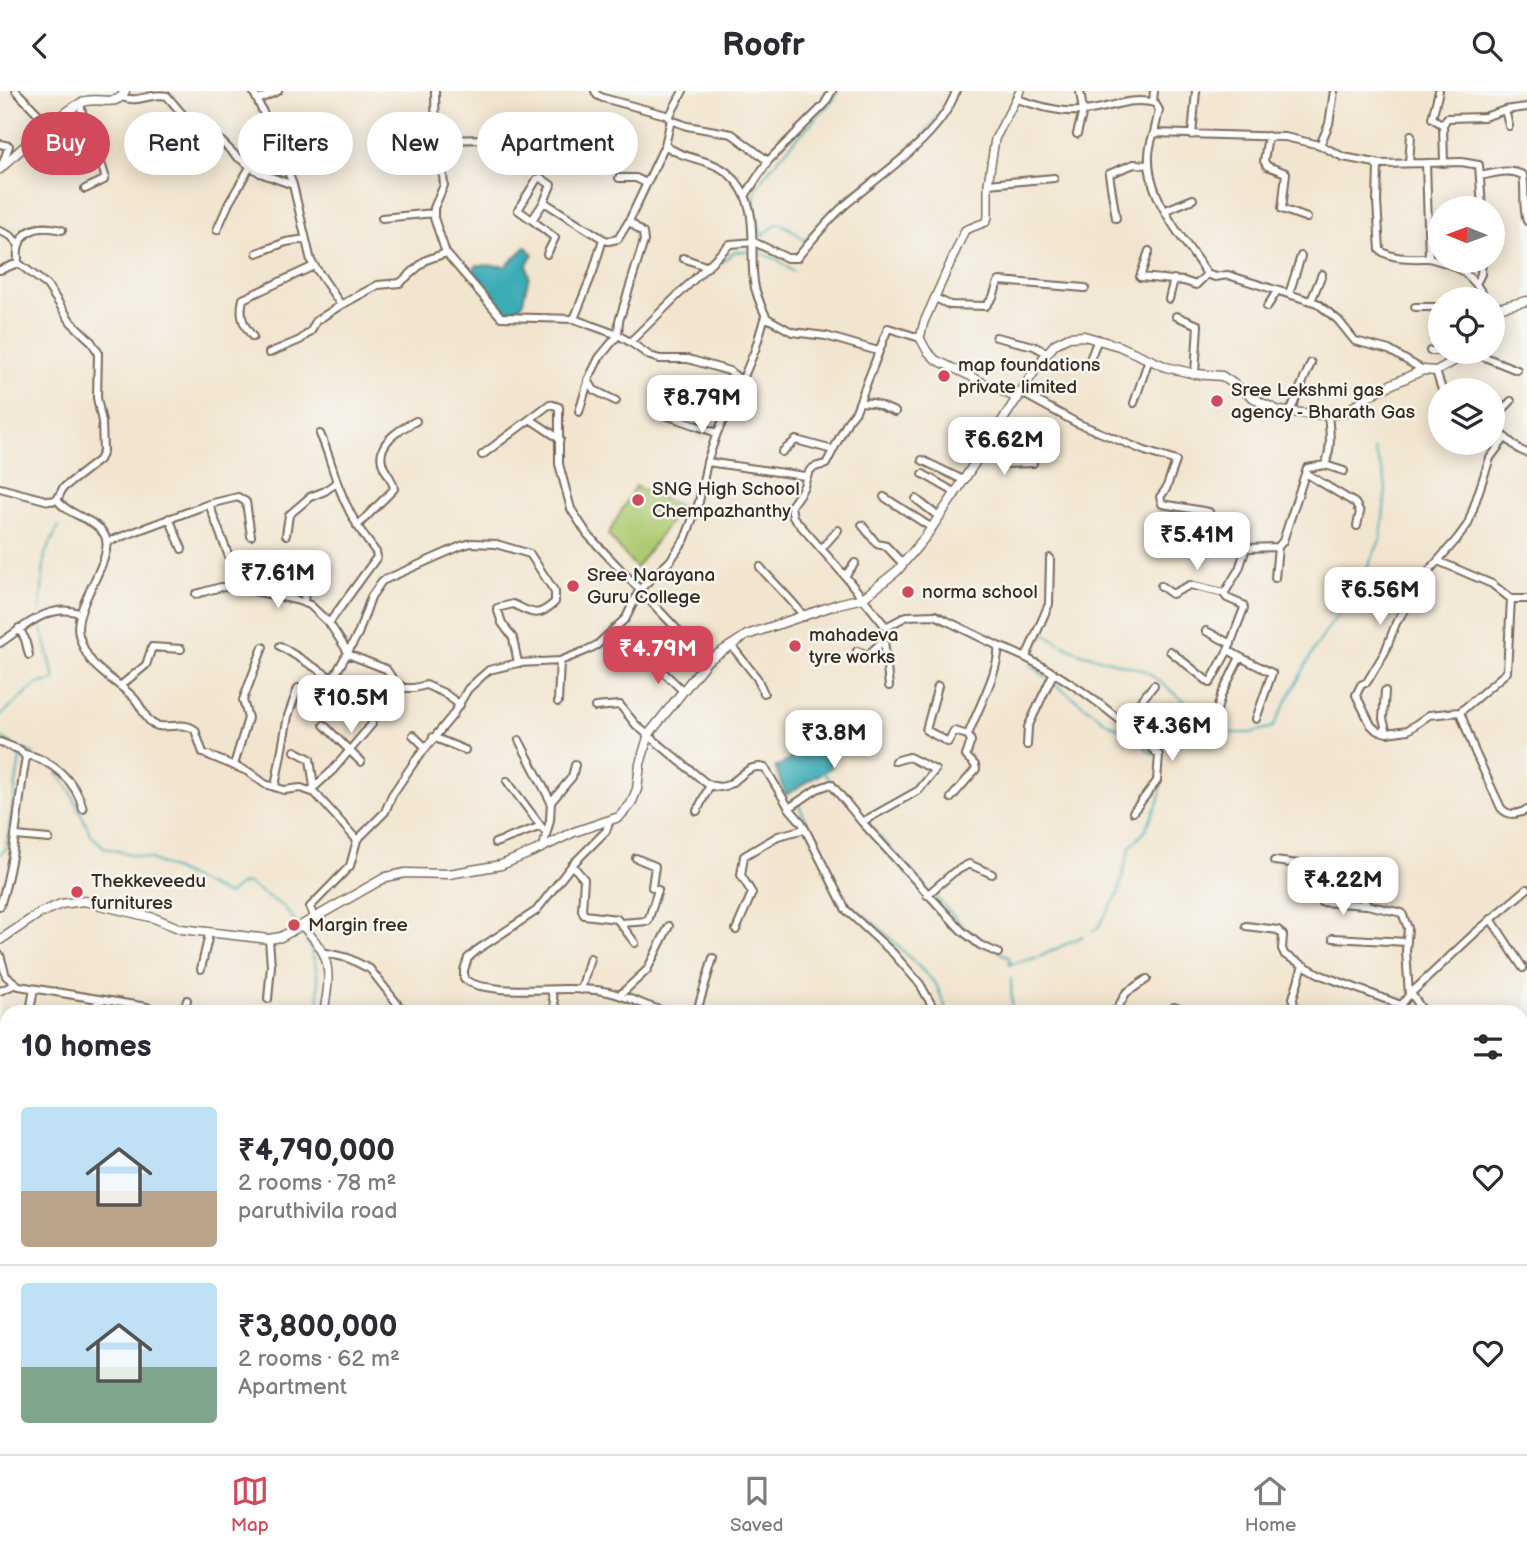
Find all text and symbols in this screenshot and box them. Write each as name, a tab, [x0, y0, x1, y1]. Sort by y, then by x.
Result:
text: Roofr	[722, 26, 805, 65]
icon: back	[21, 27, 59, 65]
icon: search	[1468, 27, 1506, 65]
chip: Buy	[21, 112, 110, 175]
chip: Rent	[124, 112, 224, 175]
chip: Filters	[238, 112, 353, 175]
chip: New	[367, 112, 463, 175]
chip: Apartment	[477, 112, 638, 175]
north arrow	[1428, 196, 1505, 273]
map controls	[1428, 196, 1505, 455]
button: locate	[1428, 287, 1505, 364]
place label: map foundations private limited	[958, 354, 1101, 399]
marker: map foundations private limited	[936, 368, 952, 384]
pin: ₹8.79M	[645, 375, 759, 435]
button: layers	[1428, 378, 1505, 455]
place label: Sree Lekshmi gas agency - Bharath Gas	[1231, 379, 1415, 424]
text: ₹8.79M	[663, 384, 741, 412]
marker: Sree Lekshmi gas agency - Bharath Gas	[1209, 393, 1225, 409]
pin: ₹6.62M	[947, 417, 1061, 477]
text: ₹6.62M	[964, 426, 1044, 454]
place label: SNG High School Chempazhanthy	[652, 478, 800, 523]
marker: SNG High School Chempazhanthy	[630, 492, 646, 508]
pin: ₹5.41M	[1140, 512, 1254, 572]
text: ₹5.41M	[1160, 521, 1234, 549]
pin: ₹7.61M	[221, 551, 335, 610]
text: ₹7.61M	[241, 559, 315, 587]
place label: Sree Narayana Guru College	[587, 564, 715, 609]
pin: ₹6.56M	[1323, 567, 1437, 627]
text: ₹6.56M	[1340, 576, 1420, 604]
marker: Sree Narayana Guru College	[565, 578, 581, 594]
place label: norma school	[922, 581, 1038, 604]
marker: norma school	[900, 584, 916, 600]
place label: mahadeva tyre works	[809, 624, 898, 669]
pin: ₹4.79M	[601, 627, 715, 686]
text: ₹4.79M	[619, 635, 697, 663]
marker: mahadeva tyre works	[787, 638, 803, 654]
pin: ₹10.5M	[294, 675, 408, 735]
text: ₹10.5M	[313, 684, 389, 712]
pin: ₹4.36M	[1115, 703, 1229, 763]
pin: ₹3.8M	[785, 711, 883, 770]
text: ₹4.36M	[1133, 712, 1211, 740]
text: ₹3.8M	[801, 719, 867, 747]
pin: ₹4.22M	[1286, 857, 1400, 917]
text: ₹4.22M	[1303, 866, 1383, 894]
place label: Thekkeveedu furnitures	[91, 870, 206, 915]
marker: Thekkeveedu furnitures	[69, 884, 85, 900]
place label: Margin free	[308, 914, 408, 937]
marker: Margin free	[286, 917, 302, 933]
icon: filters	[1469, 1028, 1507, 1066]
text: 10 homes	[21, 1029, 152, 1065]
text: ₹4,790,000	[238, 1133, 395, 1169]
icon: home	[77, 1135, 161, 1219]
icon: heart	[1469, 1158, 1507, 1196]
text: 2 rooms · 78 m²	[238, 1169, 396, 1197]
text: paruthivila road	[238, 1197, 398, 1225]
text: ₹3,800,000	[238, 1309, 397, 1345]
icon: home	[77, 1311, 161, 1395]
icon: heart	[1469, 1334, 1507, 1372]
text: 2 rooms · 62 m²	[238, 1345, 400, 1373]
text: Apartment	[238, 1373, 347, 1401]
tab: Map	[231, 1472, 269, 1537]
tab: Saved	[730, 1472, 783, 1537]
tab: Home	[1245, 1472, 1296, 1537]

